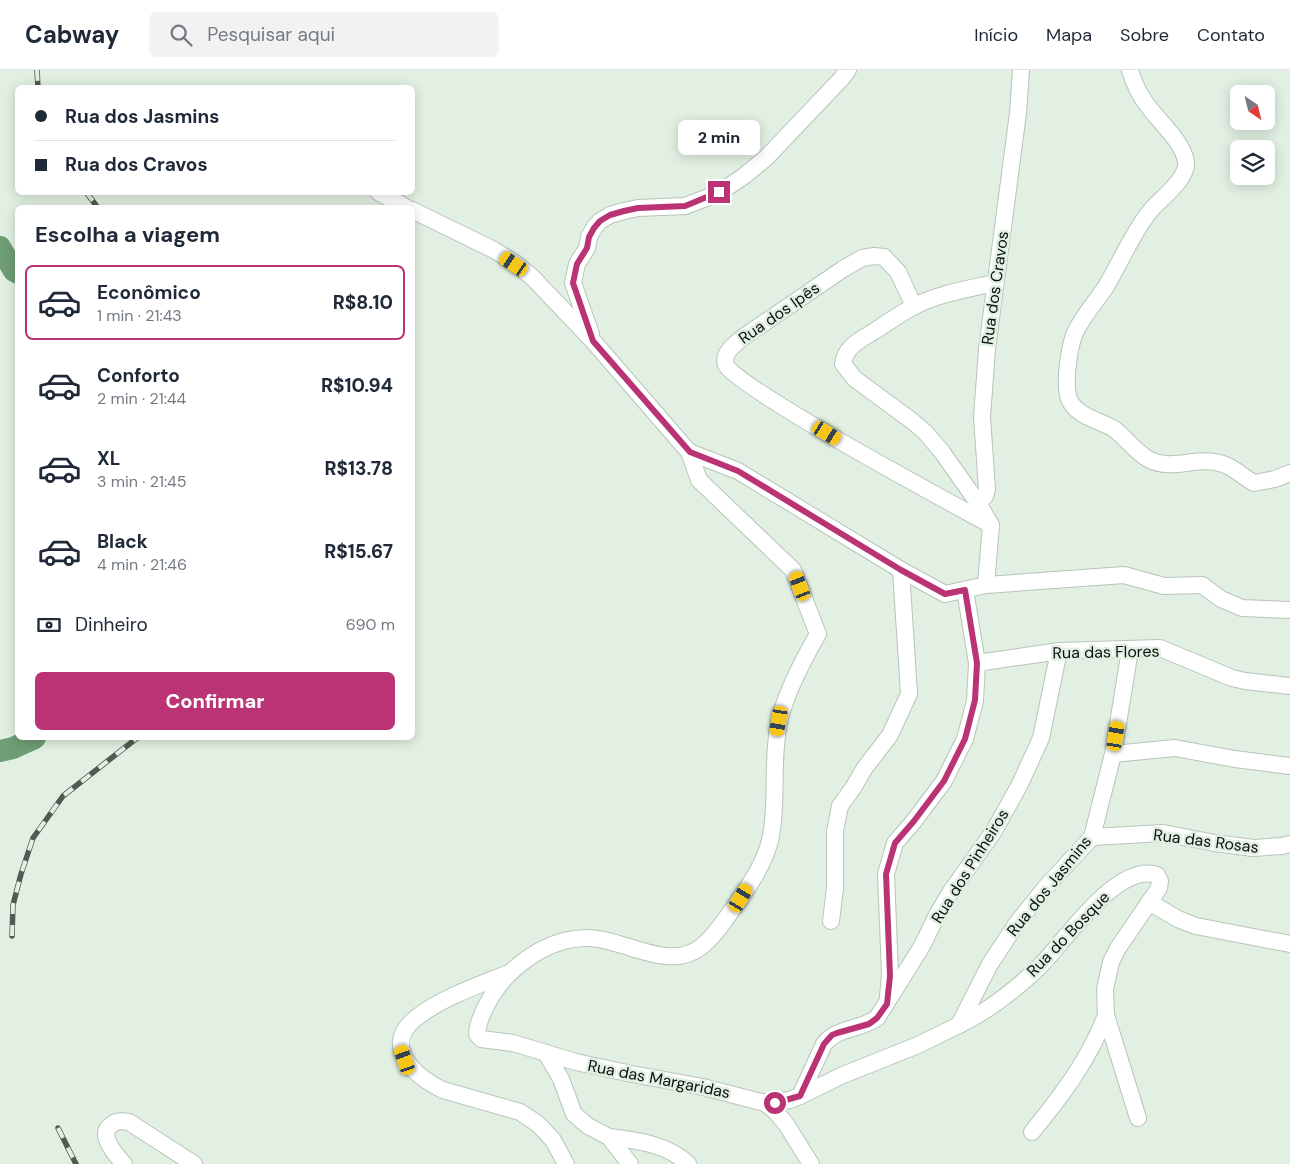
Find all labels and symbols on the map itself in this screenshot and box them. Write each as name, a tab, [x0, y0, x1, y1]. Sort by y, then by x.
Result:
north arrow	[1230, 85, 1275, 130]
callout: 2 min	[678, 119, 760, 154]
route end	[708, 181, 730, 203]
street label: Rua dos Cravos	[977, 230, 1013, 346]
car	[497, 249, 530, 279]
street label: Rua dos Ipês	[734, 277, 824, 349]
car	[810, 419, 843, 447]
car	[787, 569, 812, 603]
street label: Rua das Flores	[1052, 641, 1160, 663]
car	[769, 705, 788, 737]
car	[1106, 720, 1125, 752]
street label: Rua dos Pinheiros	[926, 805, 1014, 927]
street label: Rua das Rosas	[1152, 824, 1260, 858]
street label: Rua dos Jasmins	[1002, 831, 1096, 941]
car	[726, 881, 755, 915]
street label: Rua do Bosque	[1022, 887, 1114, 981]
car	[393, 1043, 416, 1077]
street label: Rua das Margaridas	[586, 1055, 732, 1103]
route start	[764, 1092, 786, 1114]

